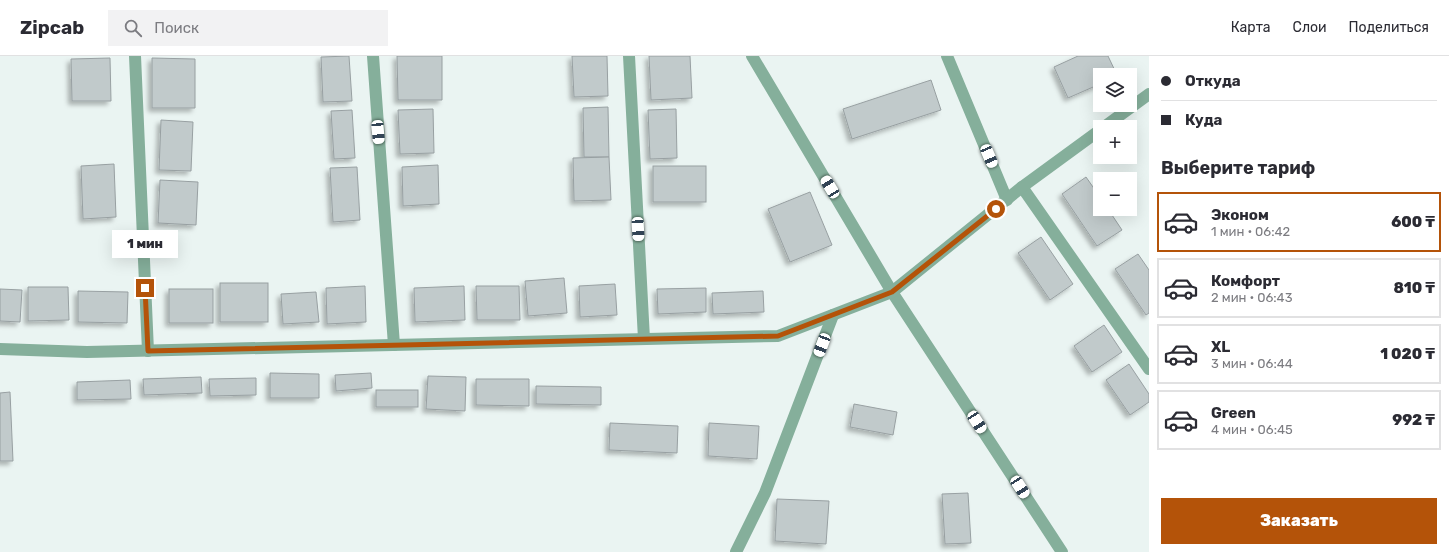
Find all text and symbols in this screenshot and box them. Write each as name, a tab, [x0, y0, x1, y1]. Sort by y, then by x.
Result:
search box	[108, 10, 388, 46]
text: Zipcab	[20, 16, 84, 39]
icon: search	[122, 17, 144, 39]
text: Поиск	[154, 19, 199, 37]
text: Карта	[1231, 19, 1271, 36]
text: Слои	[1293, 19, 1327, 36]
text: Поделиться	[1349, 19, 1429, 36]
map controls	[1093, 68, 1137, 216]
button: layers	[1093, 68, 1137, 112]
text: Откуда	[1185, 72, 1241, 90]
text: Куда	[1185, 111, 1222, 129]
car	[371, 120, 385, 144]
button: +	[1093, 120, 1137, 164]
car	[979, 143, 999, 169]
text: Выберите тариф	[1161, 157, 1315, 179]
button: −	[1093, 172, 1137, 216]
car	[819, 174, 841, 200]
route start	[987, 200, 1005, 218]
icon: car	[1163, 204, 1199, 240]
text: Эконом	[1211, 206, 1269, 224]
text: 600 ₸	[1391, 213, 1435, 231]
car	[631, 217, 645, 241]
text: 1 мин · 06:42	[1211, 224, 1290, 239]
callout: 1 мин	[112, 230, 178, 258]
text: 1 мин	[127, 236, 163, 251]
icon: car	[1163, 270, 1199, 306]
text: Комфорт	[1211, 272, 1280, 290]
route end	[136, 279, 154, 297]
text: 810 ₸	[1393, 279, 1435, 297]
text: 2 мин · 06:43	[1211, 290, 1292, 305]
car	[812, 332, 832, 358]
icon: car	[1163, 336, 1199, 372]
text: XL	[1211, 338, 1230, 356]
text: 1 020 ₸	[1380, 345, 1435, 363]
text: 3 мин · 06:44	[1211, 356, 1293, 371]
icon: car	[1163, 402, 1199, 438]
text: Green	[1211, 404, 1256, 422]
car	[965, 409, 989, 435]
text: 992 ₸	[1392, 411, 1435, 429]
text: 4 мин · 06:45	[1211, 422, 1293, 437]
car	[1008, 474, 1032, 500]
button: Заказать	[1161, 498, 1437, 544]

